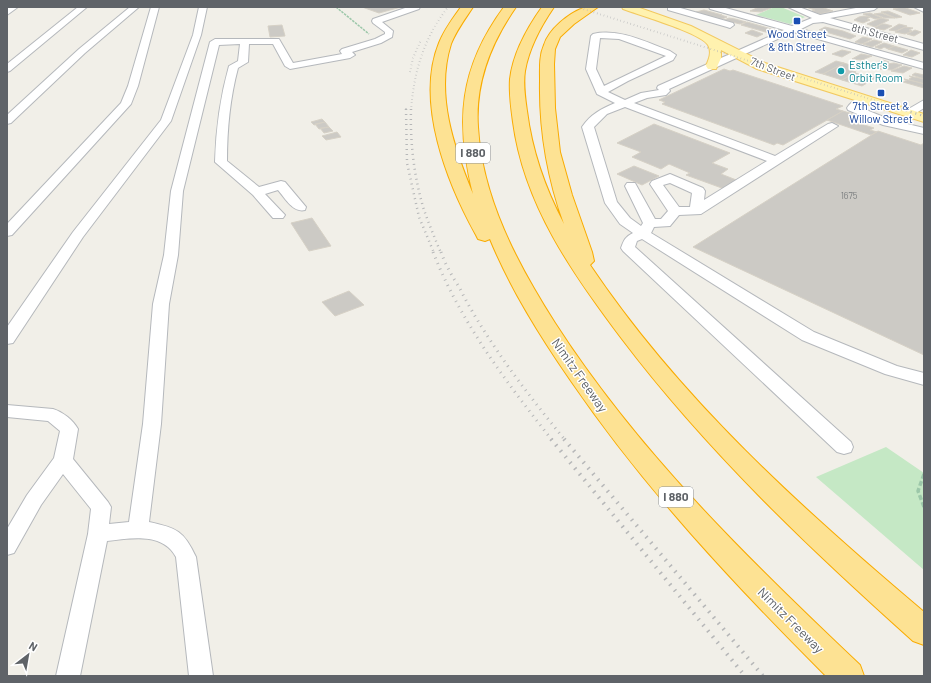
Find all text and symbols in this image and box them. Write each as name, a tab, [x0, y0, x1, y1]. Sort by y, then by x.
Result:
marker: Wood Street & 8th Street	[792, 16, 802, 26]
street label: 8th Street	[850, 20, 900, 45]
place label: Wood Street & 8th Street	[767, 27, 827, 53]
street label: 7th Street	[749, 54, 798, 83]
place label: Esther's Orbit Room	[849, 58, 903, 84]
marker: Esther's Orbit Room	[836, 66, 846, 76]
marker: 7th Street & Willow Street	[876, 88, 886, 98]
place label: 7th Street & Willow Street	[849, 99, 913, 125]
road number: I 880	[456, 143, 490, 163]
house number: 1675	[841, 190, 858, 201]
street label: Nimitz Freeway	[549, 335, 611, 415]
road number: I 880	[659, 487, 693, 507]
street label: Nimitz Freeway	[755, 584, 827, 656]
north arrow	[8, 635, 48, 675]
text: N	[27, 639, 40, 653]

